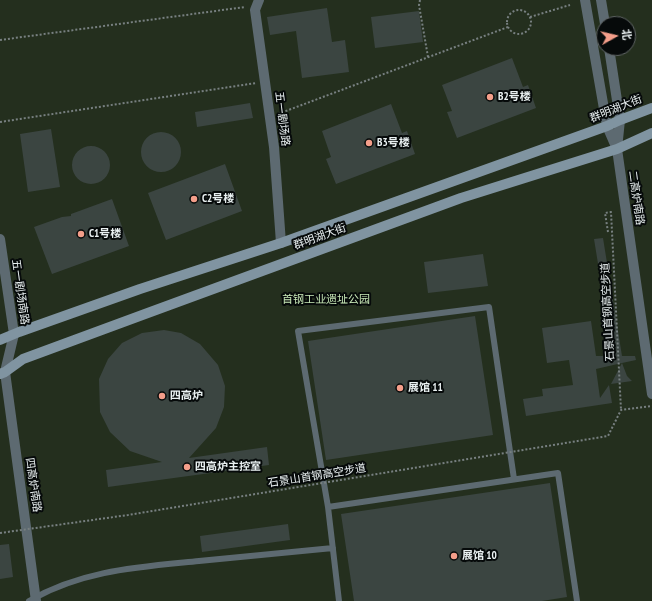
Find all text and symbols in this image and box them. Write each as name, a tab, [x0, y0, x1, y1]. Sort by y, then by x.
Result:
north arrow	[596, 16, 636, 56]
text: 北	[619, 28, 635, 41]
place label: B2号楼	[498, 90, 531, 104]
street label: 五一剧场路	[272, 91, 292, 147]
marker: B2号楼	[485, 92, 495, 102]
street label: 群明湖大街	[588, 93, 644, 125]
place label: B3号楼	[377, 136, 410, 150]
marker: B3号楼	[364, 138, 374, 148]
street label: 二高炉南路	[626, 170, 646, 226]
place label: C2号楼	[202, 192, 234, 206]
marker: C2号楼	[189, 194, 199, 204]
street label: 群明湖大街	[292, 221, 348, 253]
place label: C1号楼	[89, 227, 121, 241]
marker: C1号楼	[76, 229, 86, 239]
street label: 五一剧场南路	[9, 258, 31, 326]
street label: 石景山首钢高空步道	[599, 262, 617, 362]
park label: 首钢工业遗址公园	[282, 293, 370, 307]
place label: 展馆 11	[408, 381, 443, 395]
marker: 展馆 11	[395, 383, 405, 393]
place label: 四高炉	[170, 389, 203, 403]
marker: 四高炉	[157, 391, 167, 401]
street label: 四高炉南路	[23, 457, 43, 513]
place label: 四高炉主控室	[195, 460, 261, 474]
marker: 四高炉主控室	[182, 462, 192, 472]
street label: 石景山首钢高空步道	[267, 462, 367, 490]
place label: 展馆 10	[462, 549, 497, 563]
marker: 展馆 10	[449, 551, 459, 561]

